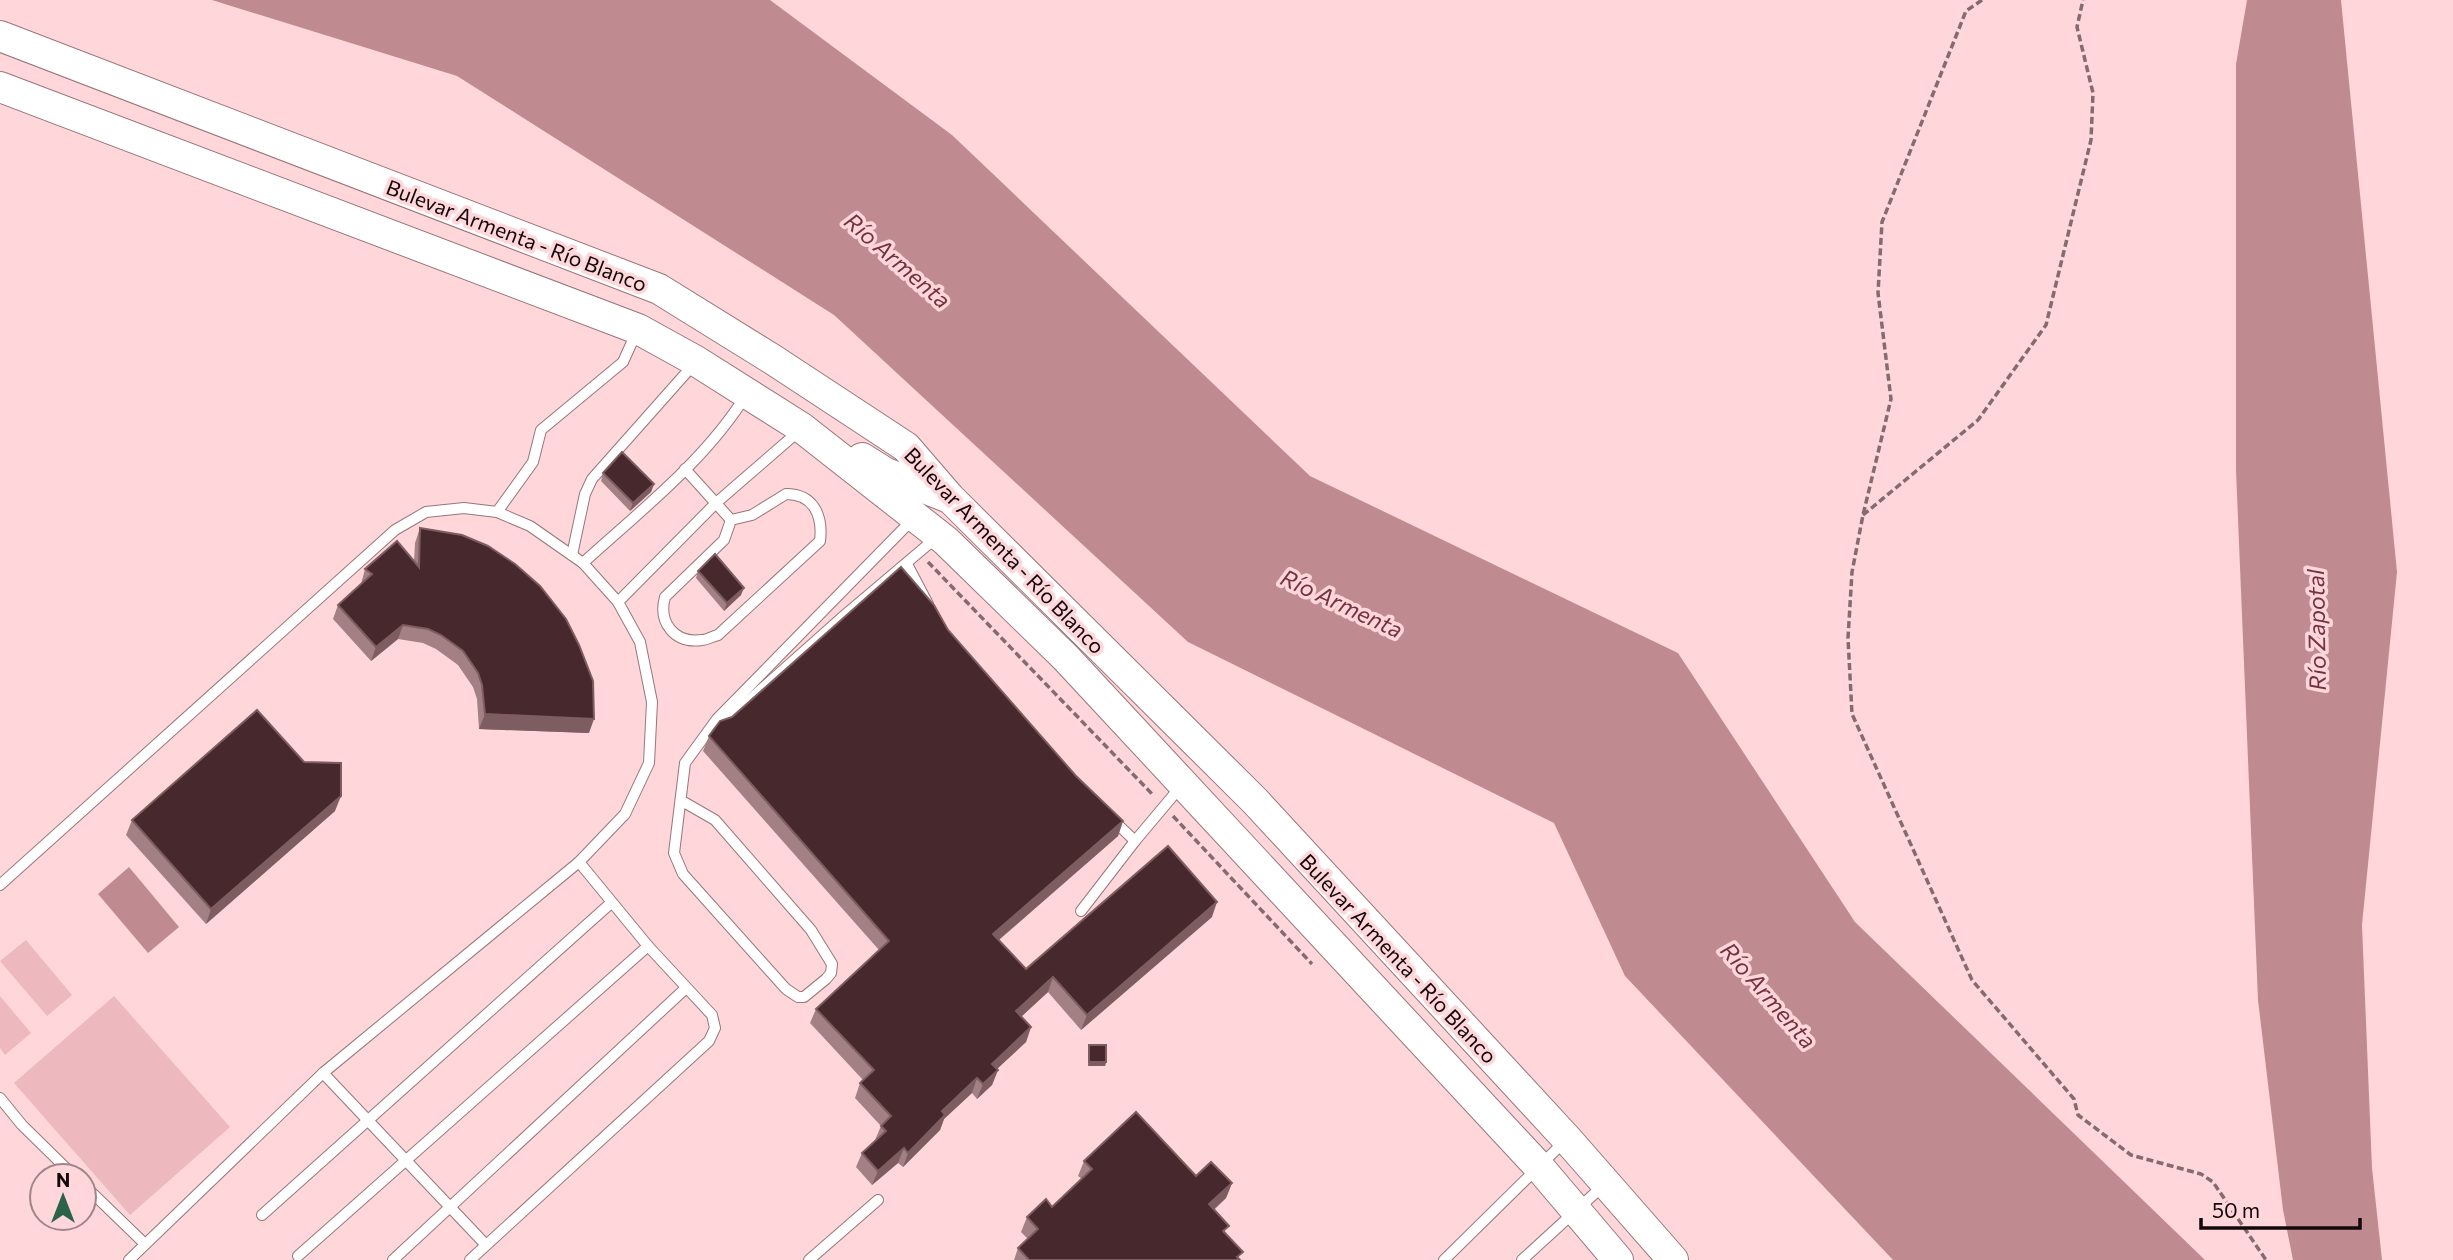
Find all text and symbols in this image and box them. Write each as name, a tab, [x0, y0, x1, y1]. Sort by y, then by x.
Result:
street label: Bulevar Armenta - Río Blanco	[383, 174, 651, 296]
water label: Río Armenta	[839, 206, 957, 314]
street label: Bulevar Armenta - Río Blanco	[900, 442, 1110, 658]
water label: Río Armenta	[1277, 563, 1407, 643]
water label: Río Zapotal	[2301, 568, 2331, 691]
street label: Bulevar Armenta - Río Blanco	[1295, 848, 1503, 1068]
water label: Río Armenta	[1715, 936, 1823, 1054]
north arrow	[28, 1162, 98, 1232]
text: N	[56, 1168, 70, 1191]
scale bar	[2201, 1186, 2360, 1230]
text: 50 m	[2212, 1197, 2260, 1222]

